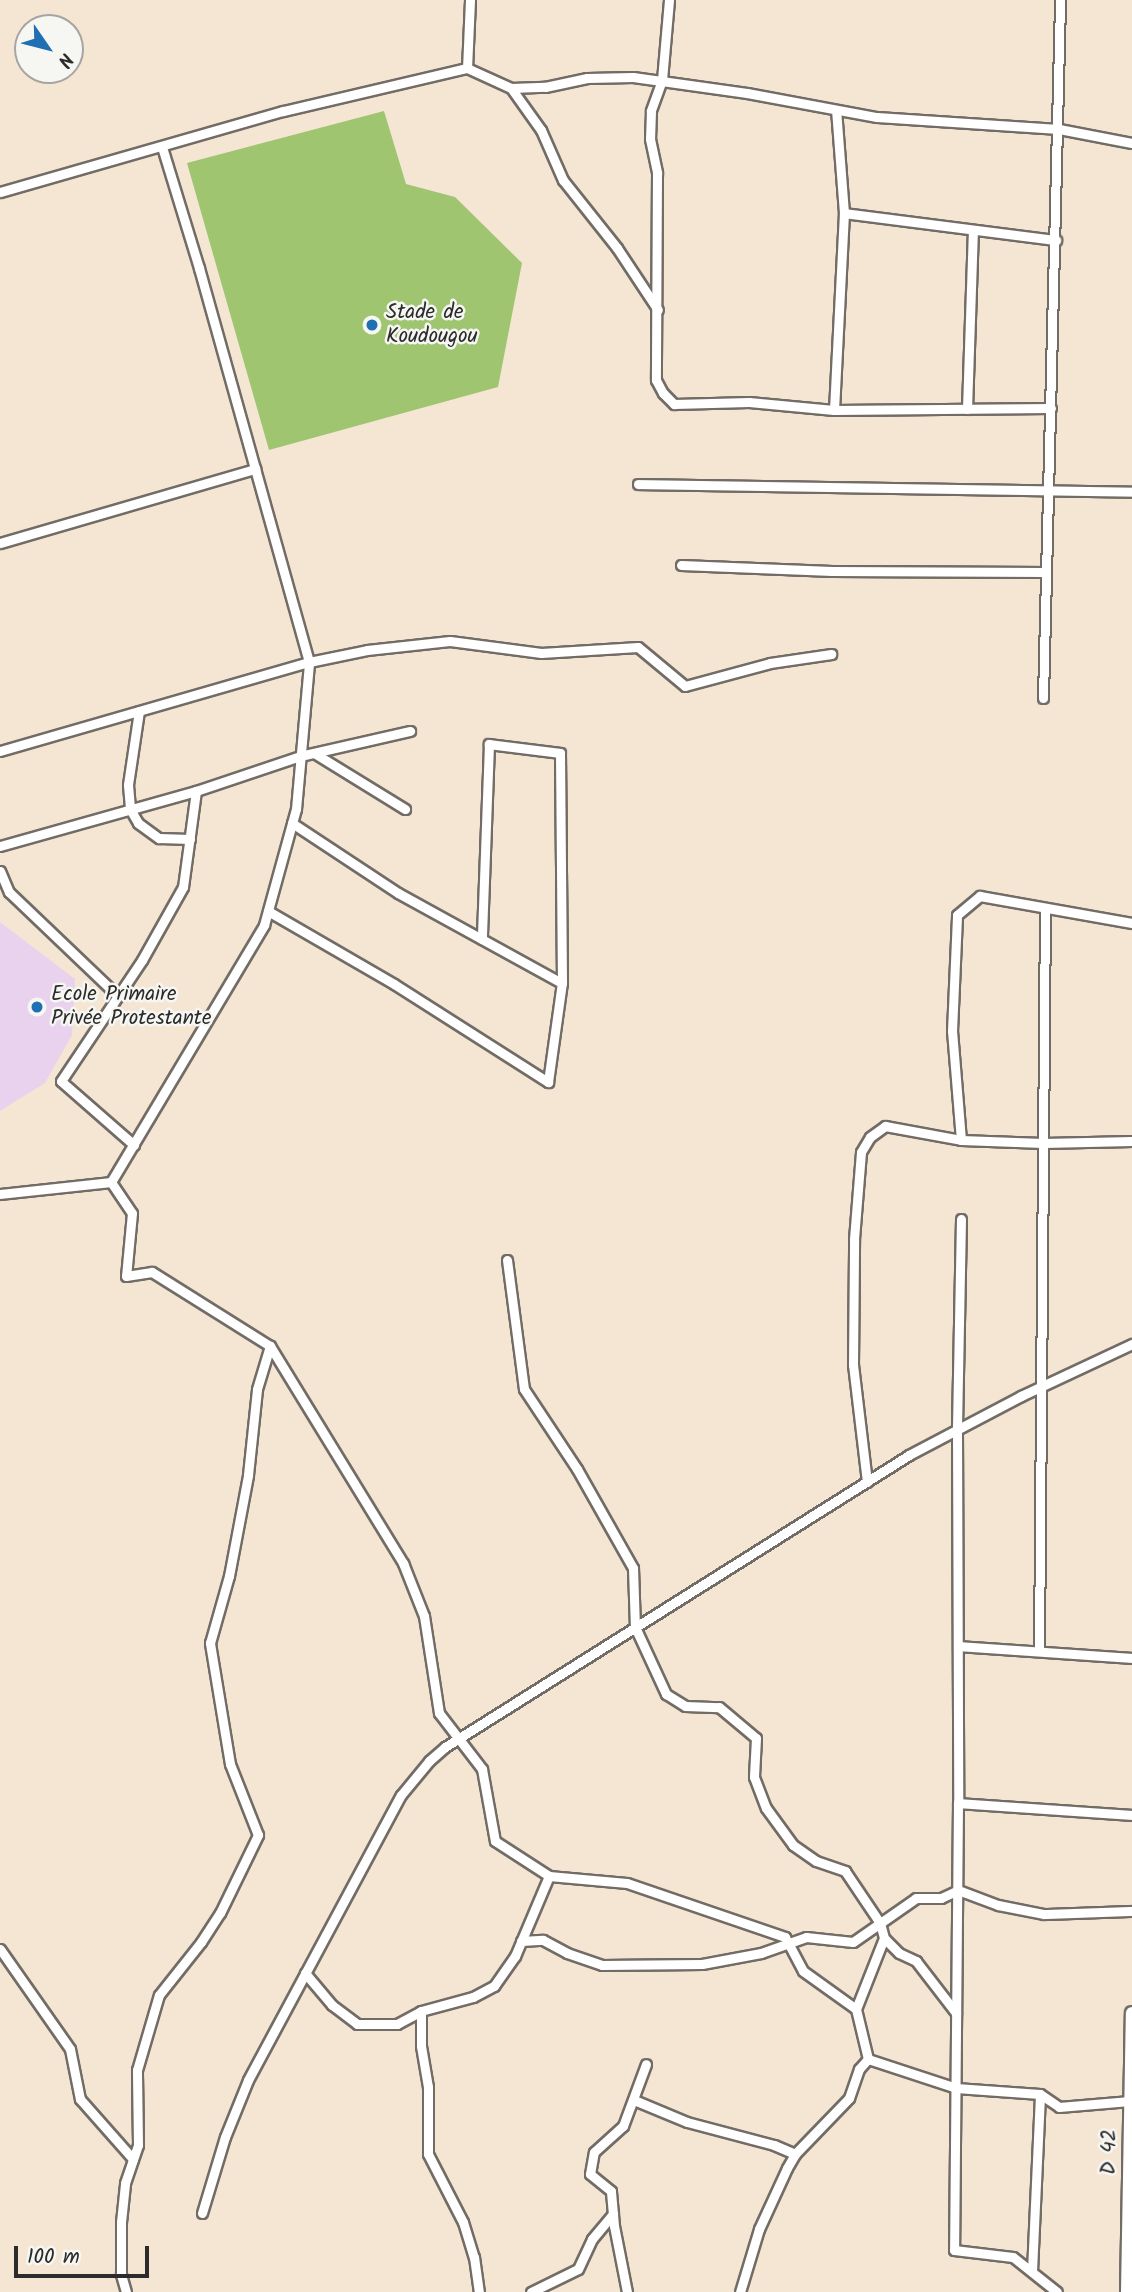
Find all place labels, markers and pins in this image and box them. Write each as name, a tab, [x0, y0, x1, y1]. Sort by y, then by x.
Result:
place label: Stade de Koudougou	[386, 300, 478, 350]
marker: Stade de Koudougou	[364, 317, 380, 333]
place label: Ecole Primaire Privée Protestante	[51, 982, 211, 1032]
marker: Ecole Primaire Privée Protestante	[29, 999, 45, 1015]

